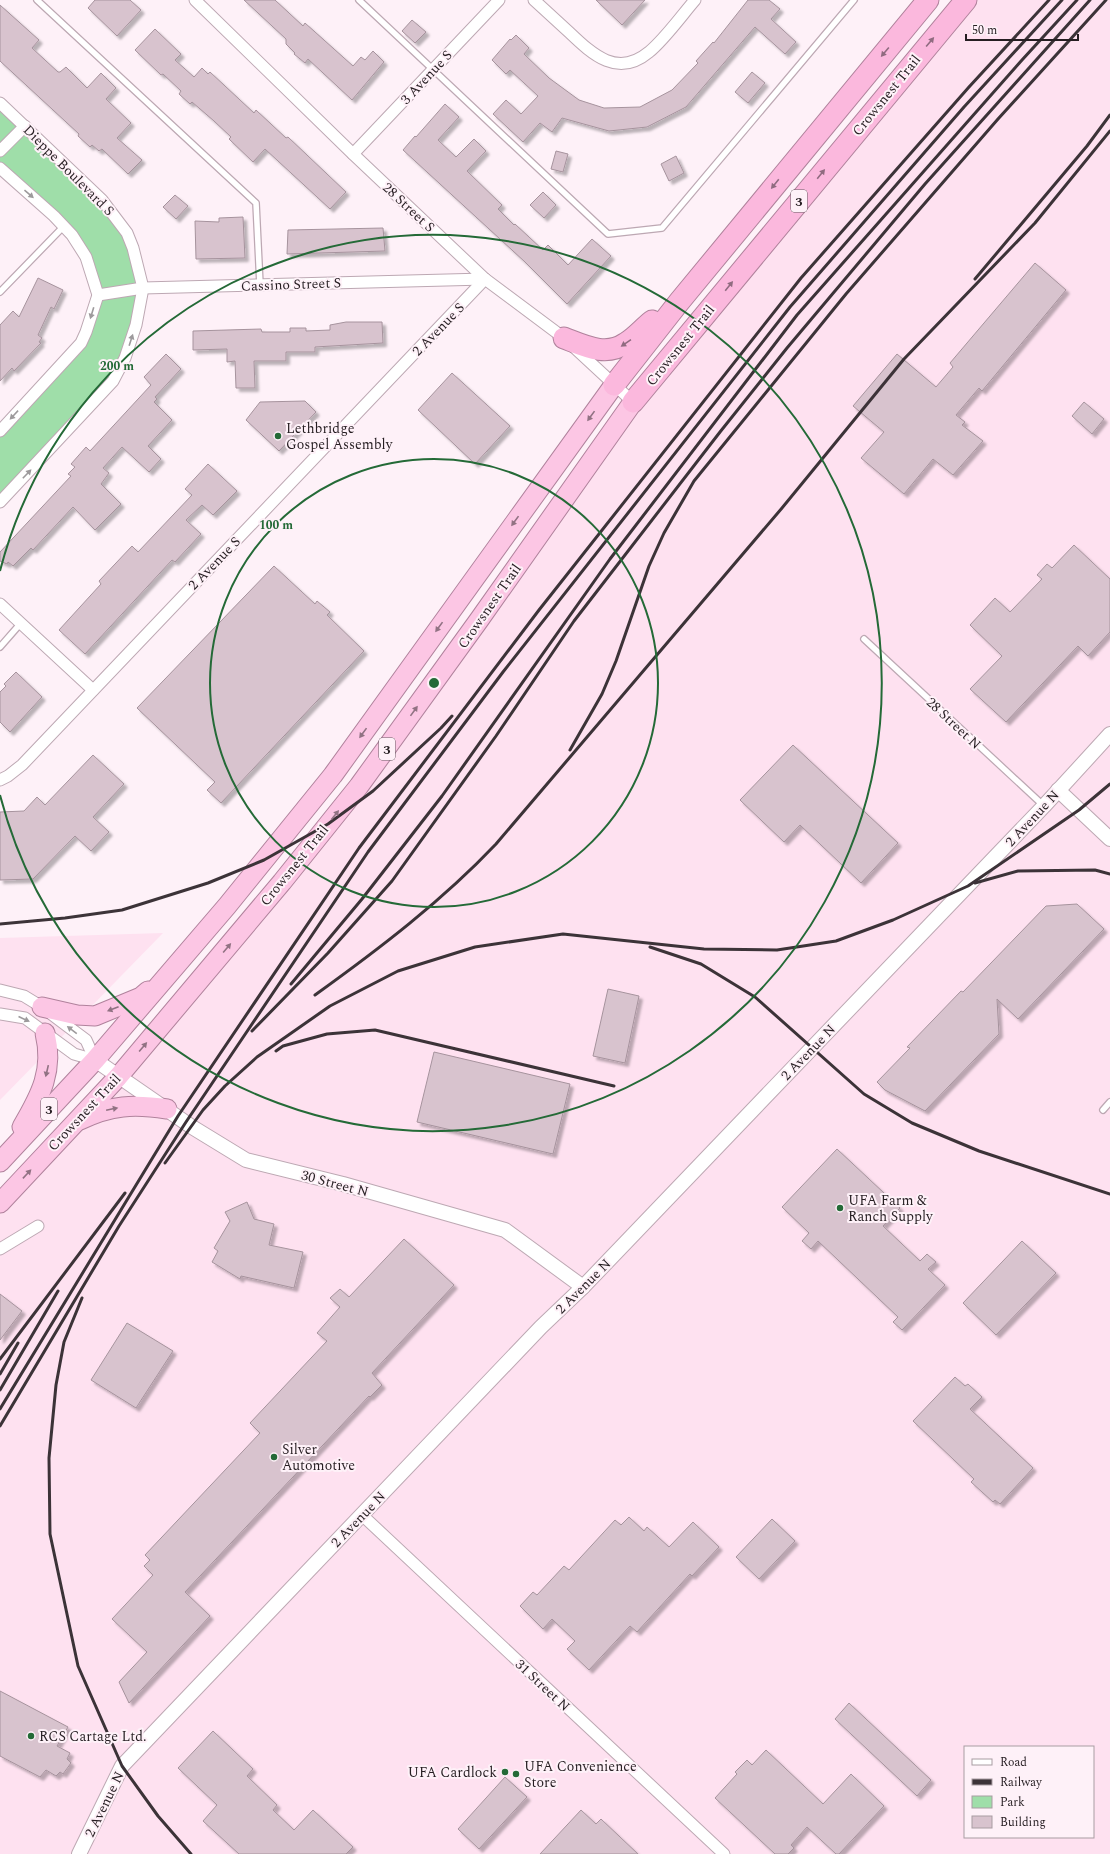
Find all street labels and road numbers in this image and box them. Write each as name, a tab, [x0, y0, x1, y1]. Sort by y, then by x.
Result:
street label: 3 Avenue S	[396, 45, 457, 109]
street label: Crowsnest Trail	[847, 50, 926, 140]
street label: Dieppe Boulevard S	[18, 120, 119, 221]
street label: 28 Street S	[378, 177, 440, 237]
road number: 3	[791, 190, 807, 212]
street label: Cassino Street S	[241, 272, 341, 297]
street label: 2 Avenue S	[407, 298, 469, 361]
street label: Crowsnest Trail	[641, 300, 720, 390]
street label: 2 Avenue S	[183, 532, 245, 595]
street label: Crowsnest Trail	[452, 560, 526, 653]
street label: 28 Street N	[921, 692, 986, 755]
road number: 3	[379, 738, 395, 760]
street label: 2 Avenue N	[1000, 785, 1064, 852]
street label: Crowsnest Trail	[255, 820, 334, 910]
street label: 2 Avenue N	[776, 1019, 841, 1085]
street label: Crowsnest Trail	[43, 1069, 126, 1156]
road number: 3	[41, 1098, 57, 1120]
street label: 30 Street N	[299, 1164, 371, 1203]
street label: 2 Avenue N	[551, 1254, 616, 1319]
street label: 2 Avenue N	[326, 1486, 391, 1552]
street label: 31 Street N	[510, 1654, 575, 1717]
street label: 2 Avenue N	[79, 1768, 130, 1841]

